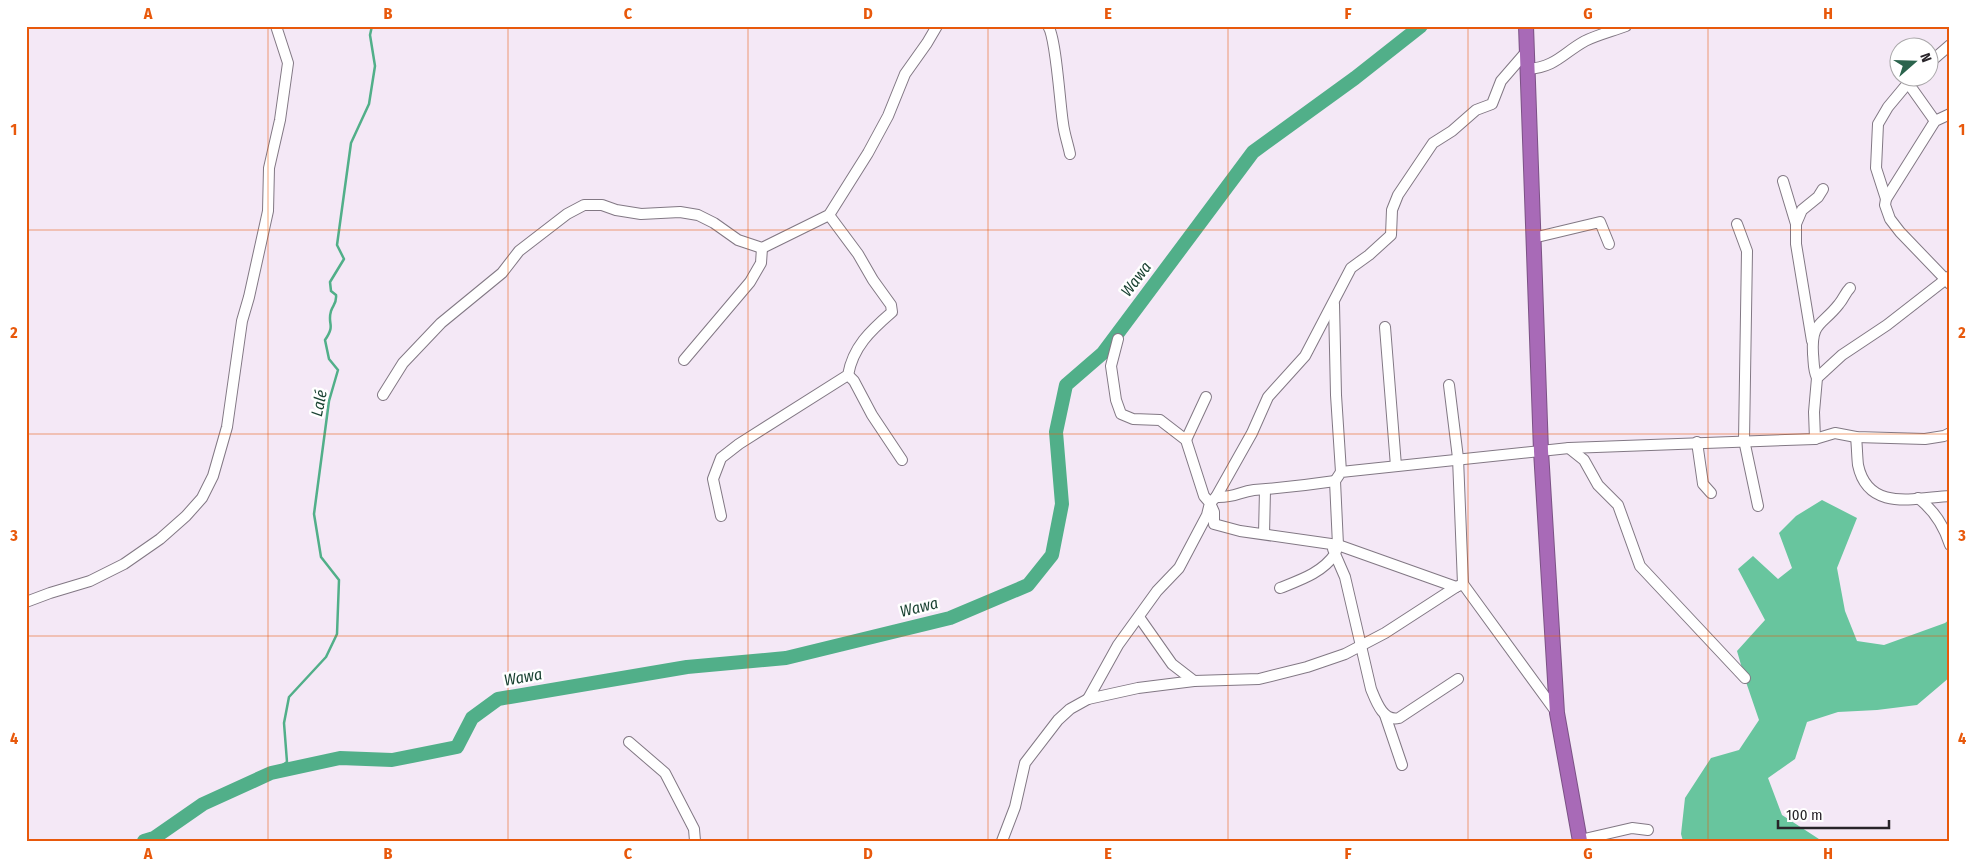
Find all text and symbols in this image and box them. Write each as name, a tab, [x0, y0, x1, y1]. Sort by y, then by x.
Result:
text: A	[143, 4, 153, 23]
text: B	[384, 4, 393, 23]
text: C	[624, 4, 633, 23]
text: D	[863, 4, 873, 23]
text: E	[1104, 4, 1112, 23]
text: F	[1344, 4, 1352, 23]
text: G	[1583, 4, 1593, 23]
text: H	[1823, 4, 1833, 23]
north arrow	[1888, 38, 1938, 88]
text: N	[1916, 51, 1935, 65]
text: 1	[11, 120, 17, 139]
text: 1	[1959, 120, 1965, 139]
water label: Wawa	[1117, 258, 1155, 300]
text: 2	[9, 323, 18, 342]
text: 2	[1957, 323, 1966, 342]
water label: Lalé	[307, 388, 331, 418]
text: 3	[9, 526, 18, 545]
text: 3	[1957, 526, 1966, 545]
water label: Wawa	[898, 593, 940, 621]
water label: Wawa	[502, 664, 544, 690]
text: 4	[10, 729, 18, 748]
text: 4	[1958, 729, 1966, 748]
scale bar	[1778, 797, 1890, 829]
text: 100 m	[1786, 806, 1823, 824]
text: A	[143, 844, 153, 863]
text: B	[384, 844, 393, 863]
text: C	[624, 844, 633, 863]
text: D	[863, 844, 873, 863]
text: E	[1104, 844, 1112, 863]
text: F	[1344, 844, 1352, 863]
text: G	[1583, 844, 1593, 863]
text: H	[1823, 844, 1833, 863]

